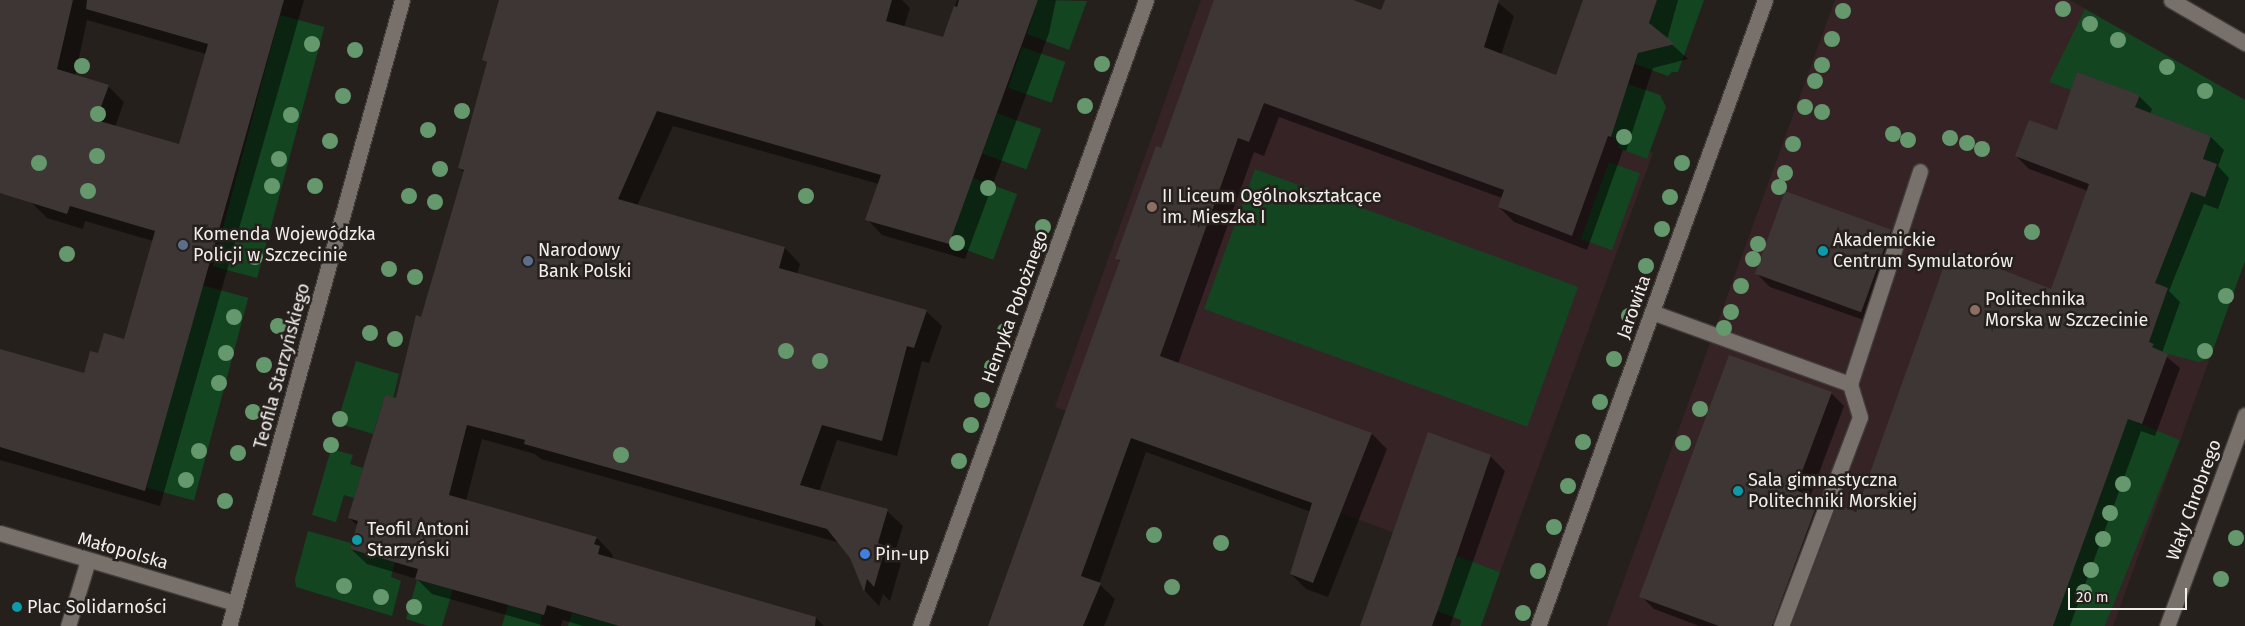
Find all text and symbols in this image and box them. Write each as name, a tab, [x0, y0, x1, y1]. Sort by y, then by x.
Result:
place label: II Liceum Ogólnokształcące im. Mieszka I	[1162, 186, 1382, 228]
marker: II Liceum Ogólnokształcące im. Mieszka I	[1146, 201, 1158, 213]
place label: Komenda Wojewódzka Policji w Szczecinie	[193, 224, 376, 266]
street label: Henryka Pobożnego	[977, 228, 1053, 386]
place label: Akademickie Centrum Symulatorów	[1833, 230, 2013, 272]
marker: Komenda Wojewódzka Policji w Szczecinie	[177, 239, 189, 251]
place label: Narodowy Bank Polski	[538, 240, 632, 282]
marker: Akademickie Centrum Symulatorów	[1817, 245, 1829, 257]
marker: Narodowy Bank Polski	[522, 255, 534, 267]
street label: Jarowita	[1613, 272, 1655, 342]
street label: Teofila Starzyńskiego	[249, 281, 315, 451]
place label: Politechnika Morska w Szczecinie	[1985, 289, 2148, 332]
marker: Politechnika Morska w Szczecinie	[1969, 304, 1981, 316]
street label: Wały Chrobrego	[2162, 437, 2226, 563]
place label: Sala gimnastyczna Politechniki Morskiej	[1748, 470, 1917, 512]
marker: Sala gimnastyczna Politechniki Morskiej	[1732, 485, 1744, 497]
place label: Teofil Antoni Starzyński	[367, 519, 469, 562]
street label: Małopolska	[75, 528, 171, 574]
marker: Teofil Antoni Starzyński	[351, 534, 363, 546]
place label: Pin-up	[875, 543, 930, 565]
marker: Pin-up	[859, 548, 871, 560]
scale bar	[2070, 578, 2189, 610]
text: 20 m	[2076, 588, 2109, 606]
place label: Plac Solidarności	[27, 596, 167, 618]
marker: Plac Solidarności	[11, 601, 23, 613]

